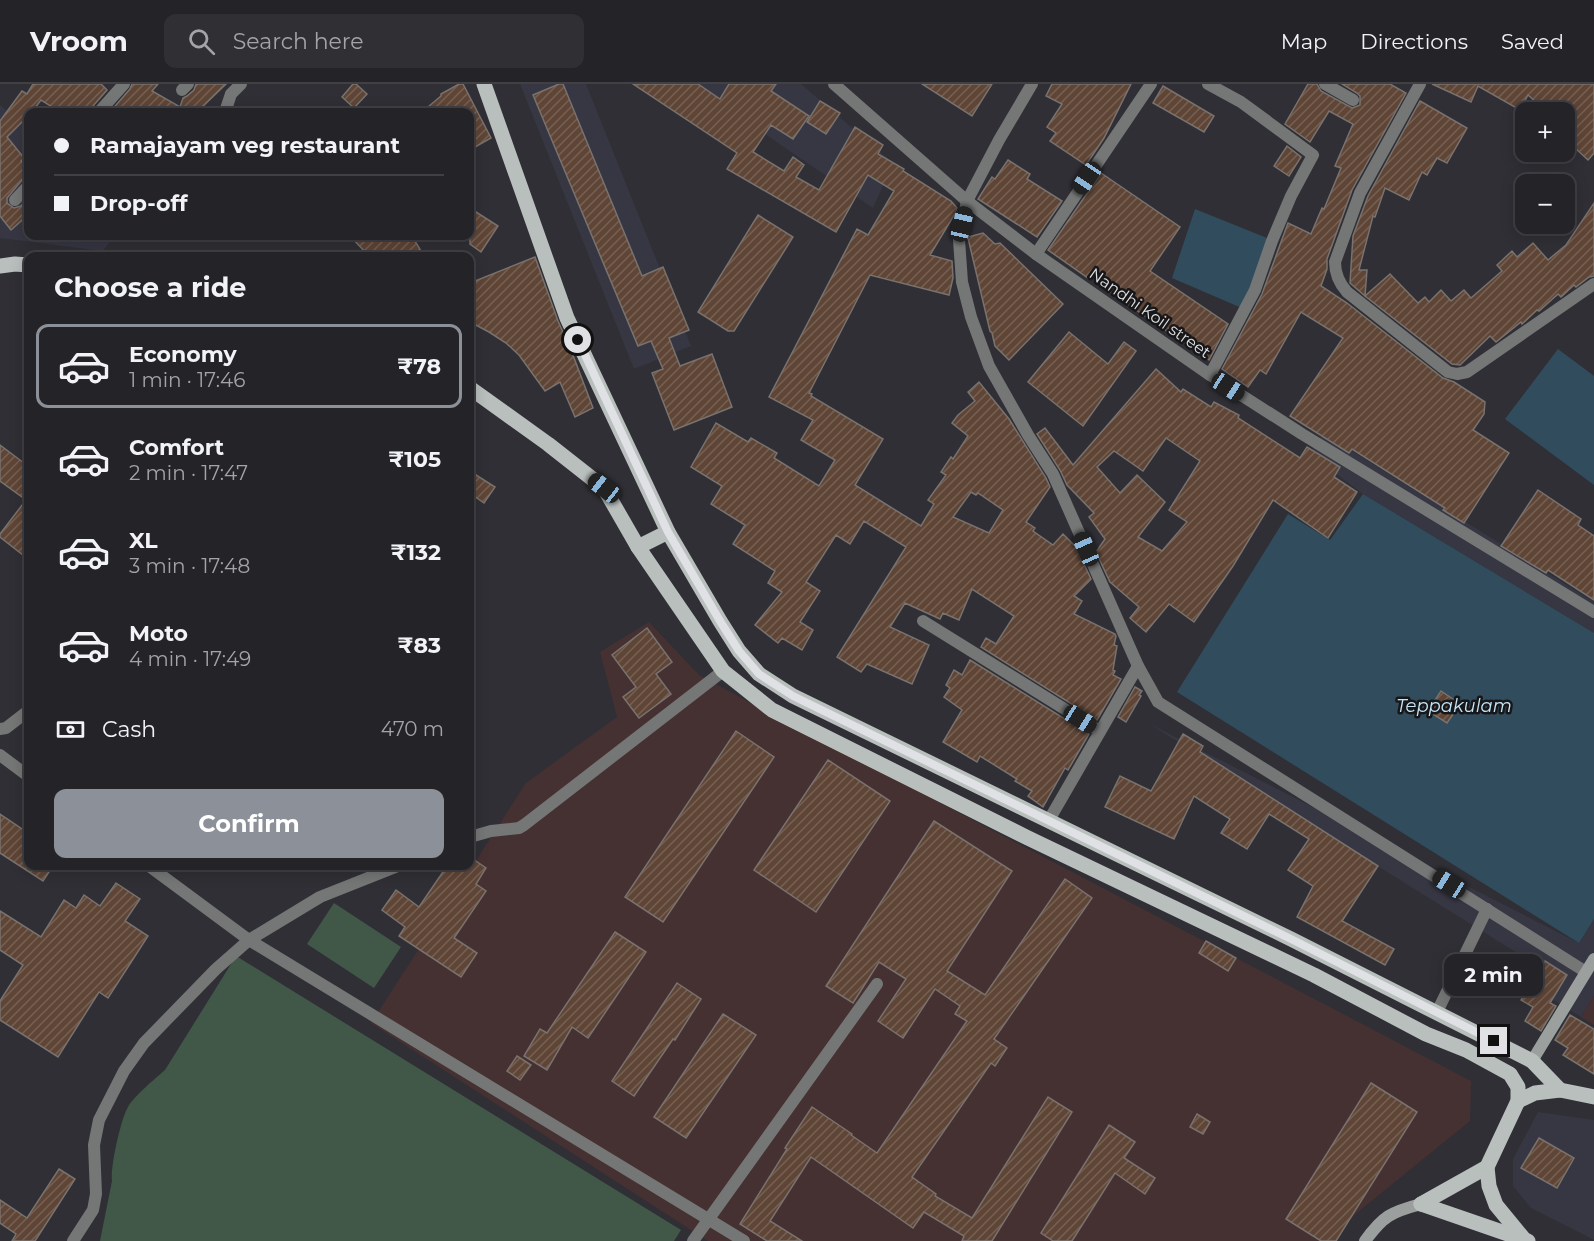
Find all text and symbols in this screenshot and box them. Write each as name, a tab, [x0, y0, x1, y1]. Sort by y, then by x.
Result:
search box	[164, 14, 584, 68]
text: Vroom	[30, 24, 128, 58]
icon: search	[185, 25, 218, 58]
text: Search here	[233, 28, 364, 55]
text: Map	[1281, 29, 1327, 54]
text: Directions	[1360, 29, 1468, 54]
text: Saved	[1501, 29, 1564, 54]
map controls	[1515, 102, 1575, 234]
button: +	[1515, 102, 1575, 162]
text: Ramajayam veg restaurant	[90, 132, 400, 159]
car	[1069, 158, 1105, 198]
button: −	[1515, 174, 1575, 234]
text: Drop-off	[90, 190, 188, 217]
car	[949, 204, 975, 244]
street label: Nandhi Koil street	[1086, 264, 1215, 362]
text: Choose a ride	[54, 271, 246, 304]
route start	[564, 326, 591, 353]
icon: car	[57, 339, 111, 393]
text: Economy	[129, 341, 237, 368]
text: ₹78	[397, 353, 441, 380]
text: 1 min · 17:46	[129, 368, 245, 392]
car	[1208, 370, 1248, 404]
icon: car	[57, 432, 111, 486]
text: Comfort	[129, 434, 224, 461]
text: ₹105	[388, 446, 441, 473]
text: 2 min · 17:47	[129, 461, 248, 485]
car	[584, 470, 624, 506]
icon: car	[57, 525, 111, 579]
text: XL	[129, 527, 158, 554]
car	[1070, 529, 1102, 569]
text: ₹132	[390, 539, 441, 566]
text: 3 min · 17:48	[129, 554, 250, 578]
icon: car	[57, 618, 111, 672]
text: Moto	[129, 620, 188, 647]
text: ₹83	[398, 632, 441, 659]
text: 4 min · 17:49	[129, 647, 251, 671]
water label: Teppakulam	[1396, 695, 1512, 717]
car	[1060, 702, 1100, 736]
icon: cash	[54, 713, 87, 746]
text: Cash	[102, 716, 156, 743]
text: 470 m	[381, 717, 444, 741]
button: Confirm	[54, 789, 444, 858]
car	[1429, 867, 1469, 901]
callout: 2 min	[1444, 954, 1544, 996]
text: 2 min	[1464, 963, 1523, 987]
route end	[1480, 1027, 1507, 1054]

